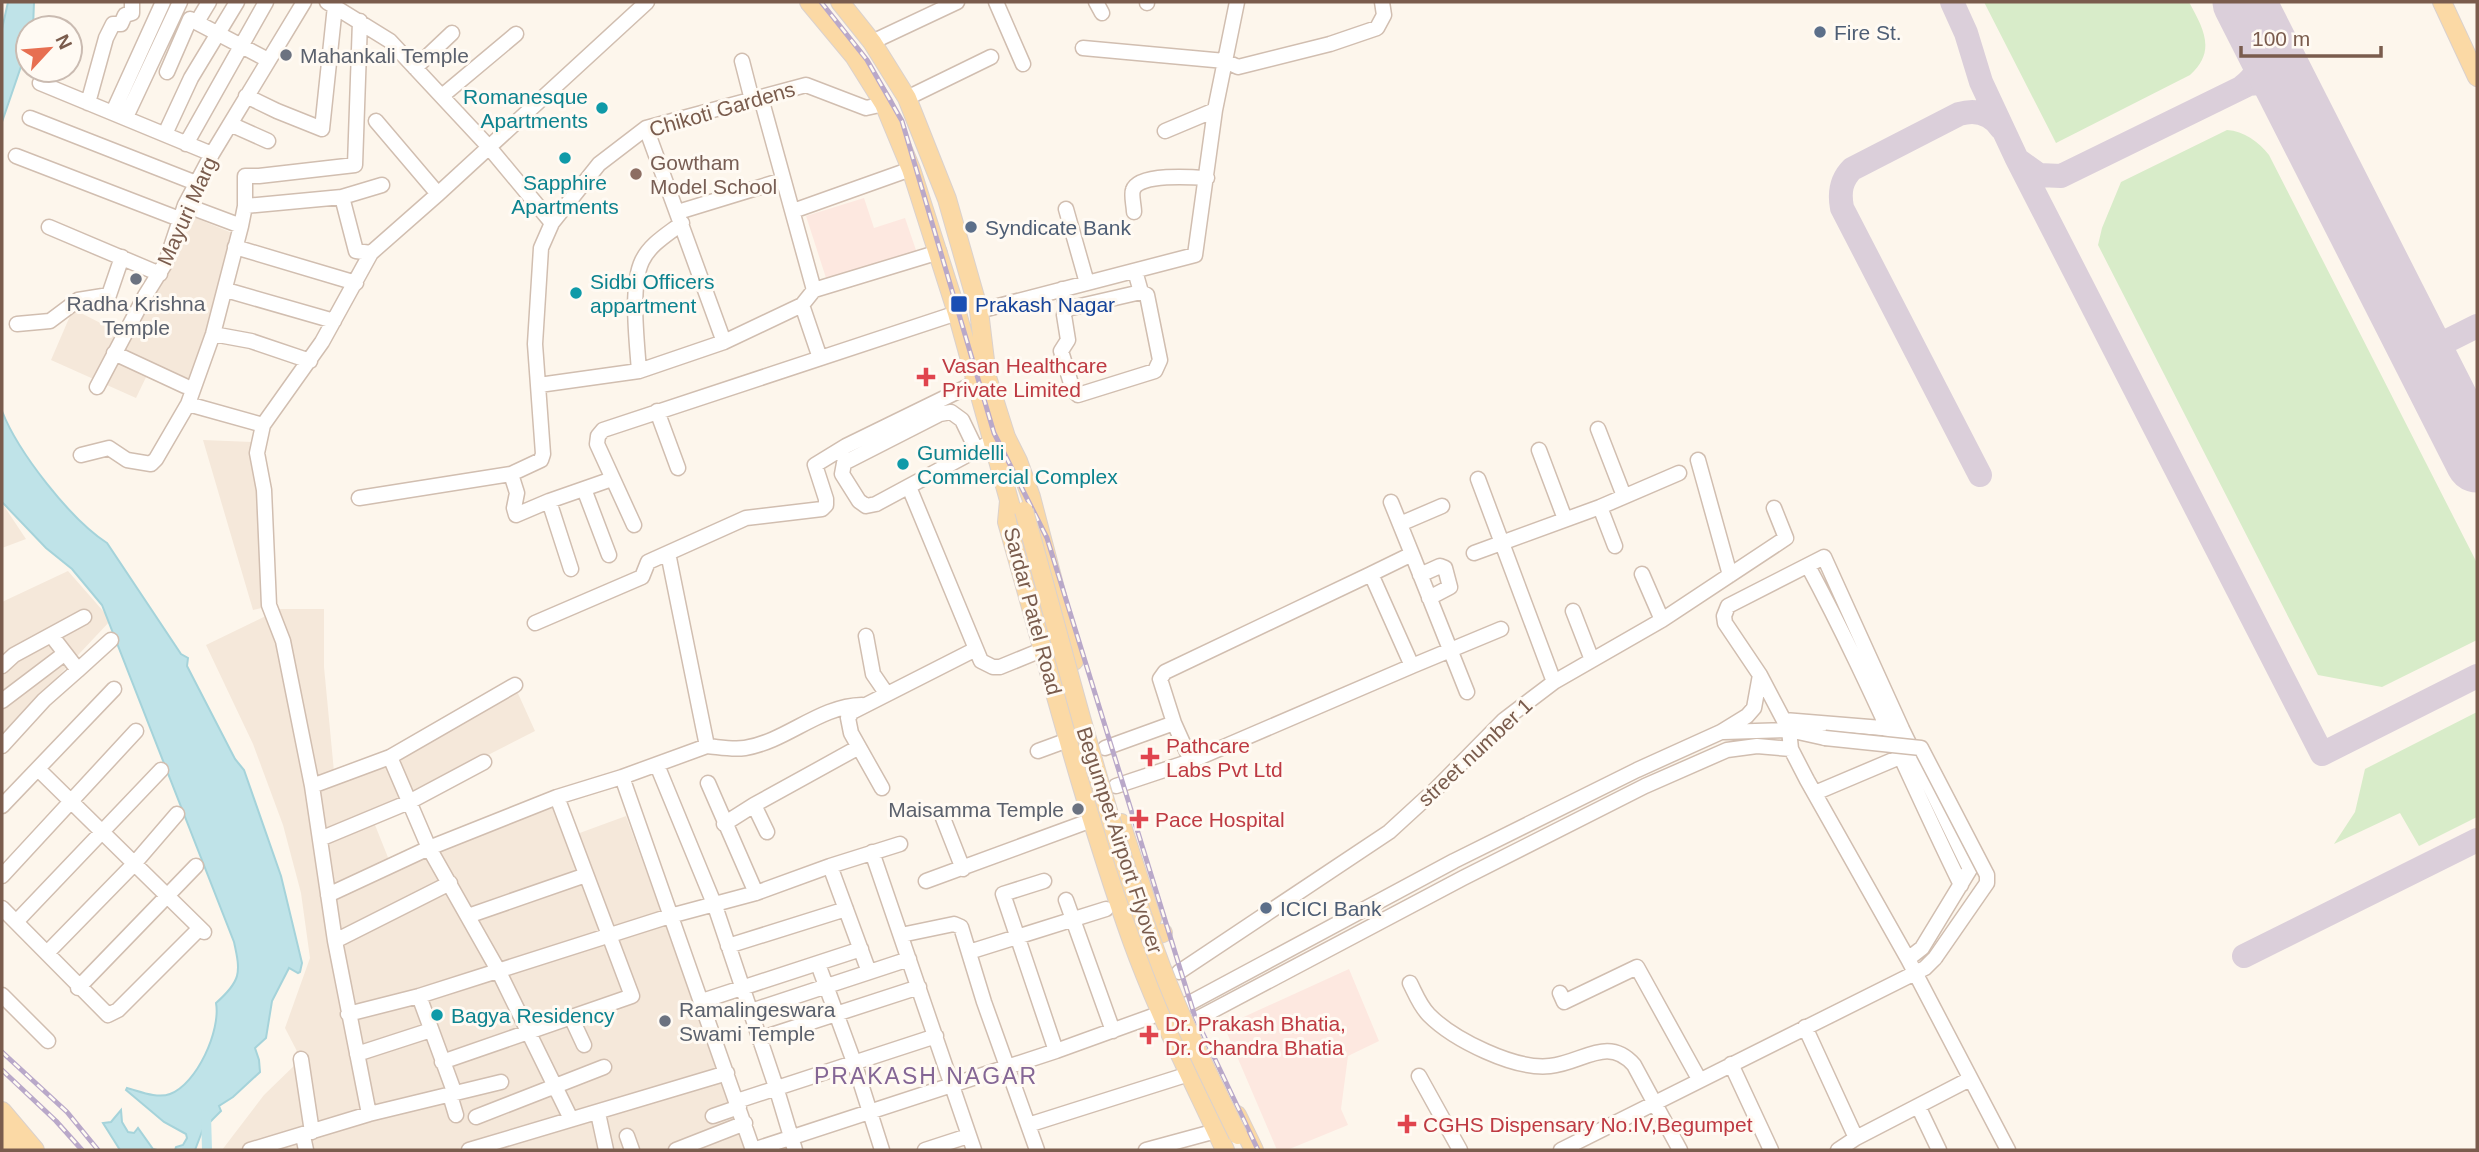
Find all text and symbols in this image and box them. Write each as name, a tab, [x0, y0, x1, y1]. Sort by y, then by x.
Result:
north arrow	[14, 14, 84, 84]
scale bar	[2241, 14, 2381, 58]
place label: Fire St.	[1834, 21, 1902, 44]
marker: Fire St.	[1812, 24, 1828, 40]
text: 100 m	[2252, 27, 2310, 50]
text: N	[51, 31, 76, 53]
place label: Mahankali Temple	[300, 44, 469, 67]
marker: Mahankali Temple	[278, 47, 294, 63]
street label: Chikoti Gardens	[646, 77, 798, 141]
place label: Romanesque Apartments	[463, 85, 588, 132]
marker: Romanesque Apartments	[594, 100, 610, 116]
marker: Sapphire Apartments	[557, 150, 573, 166]
place label: Gowtham Model School	[650, 151, 777, 198]
street label: Mayuri Marg	[153, 153, 221, 269]
marker: Gowtham Model School	[628, 166, 644, 182]
place label: Sapphire Apartments	[511, 171, 619, 218]
place label: Syndicate Bank	[985, 216, 1131, 239]
marker: Syndicate Bank	[963, 219, 979, 235]
place label: Sidbi Officers appartment	[590, 270, 715, 317]
marker: Radha Krishna Temple	[128, 271, 144, 287]
marker: Sidbi Officers appartment	[568, 285, 584, 301]
place label: Radha Krishna Temple	[67, 292, 206, 339]
place label: Prakash Nagar	[975, 293, 1115, 316]
marker: Prakash Nagar	[949, 294, 969, 314]
place label: Vasan Healthcare Private Limited	[942, 354, 1107, 401]
marker: Vasan Healthcare Private Limited	[916, 367, 936, 387]
place label: Gumidelli Commercial Complex	[917, 441, 1118, 488]
marker: Gumidelli Commercial Complex	[895, 456, 911, 472]
street label: Sardar Patel Road	[1000, 525, 1066, 697]
street label: street number 1	[1413, 693, 1537, 811]
street label: Begumpet Airport Flyover	[1072, 724, 1168, 956]
place label: Pathcare Labs Pvt Ltd	[1166, 734, 1283, 781]
marker: Pathcare Labs Pvt Ltd	[1140, 747, 1160, 767]
place label: Maisamma Temple	[888, 798, 1064, 821]
marker: Maisamma Temple	[1070, 801, 1086, 817]
place label: Pace Hospital	[1155, 808, 1285, 831]
marker: Pace Hospital	[1129, 809, 1149, 829]
place label: ICICI Bank	[1280, 897, 1382, 920]
marker: ICICI Bank	[1258, 900, 1274, 916]
place label: Ramalingeswara Swami Temple	[679, 998, 836, 1045]
place label: Bagya Residency	[451, 1004, 615, 1027]
marker: Bagya Residency	[429, 1007, 445, 1023]
place label: Dr. Prakash Bhatia, Dr. Chandra Bhatia	[1165, 1012, 1346, 1059]
marker: Ramalingeswara Swami Temple	[657, 1013, 673, 1029]
marker: Dr. Prakash Bhatia, Dr. Chandra Bhatia	[1139, 1025, 1159, 1045]
district label: PRAKASH NAGAR	[814, 1063, 1038, 1089]
place label: CGHS Dispensary No.IV,Begumpet	[1423, 1113, 1753, 1136]
marker: CGHS Dispensary No.IV,Begumpet	[1397, 1114, 1417, 1134]

